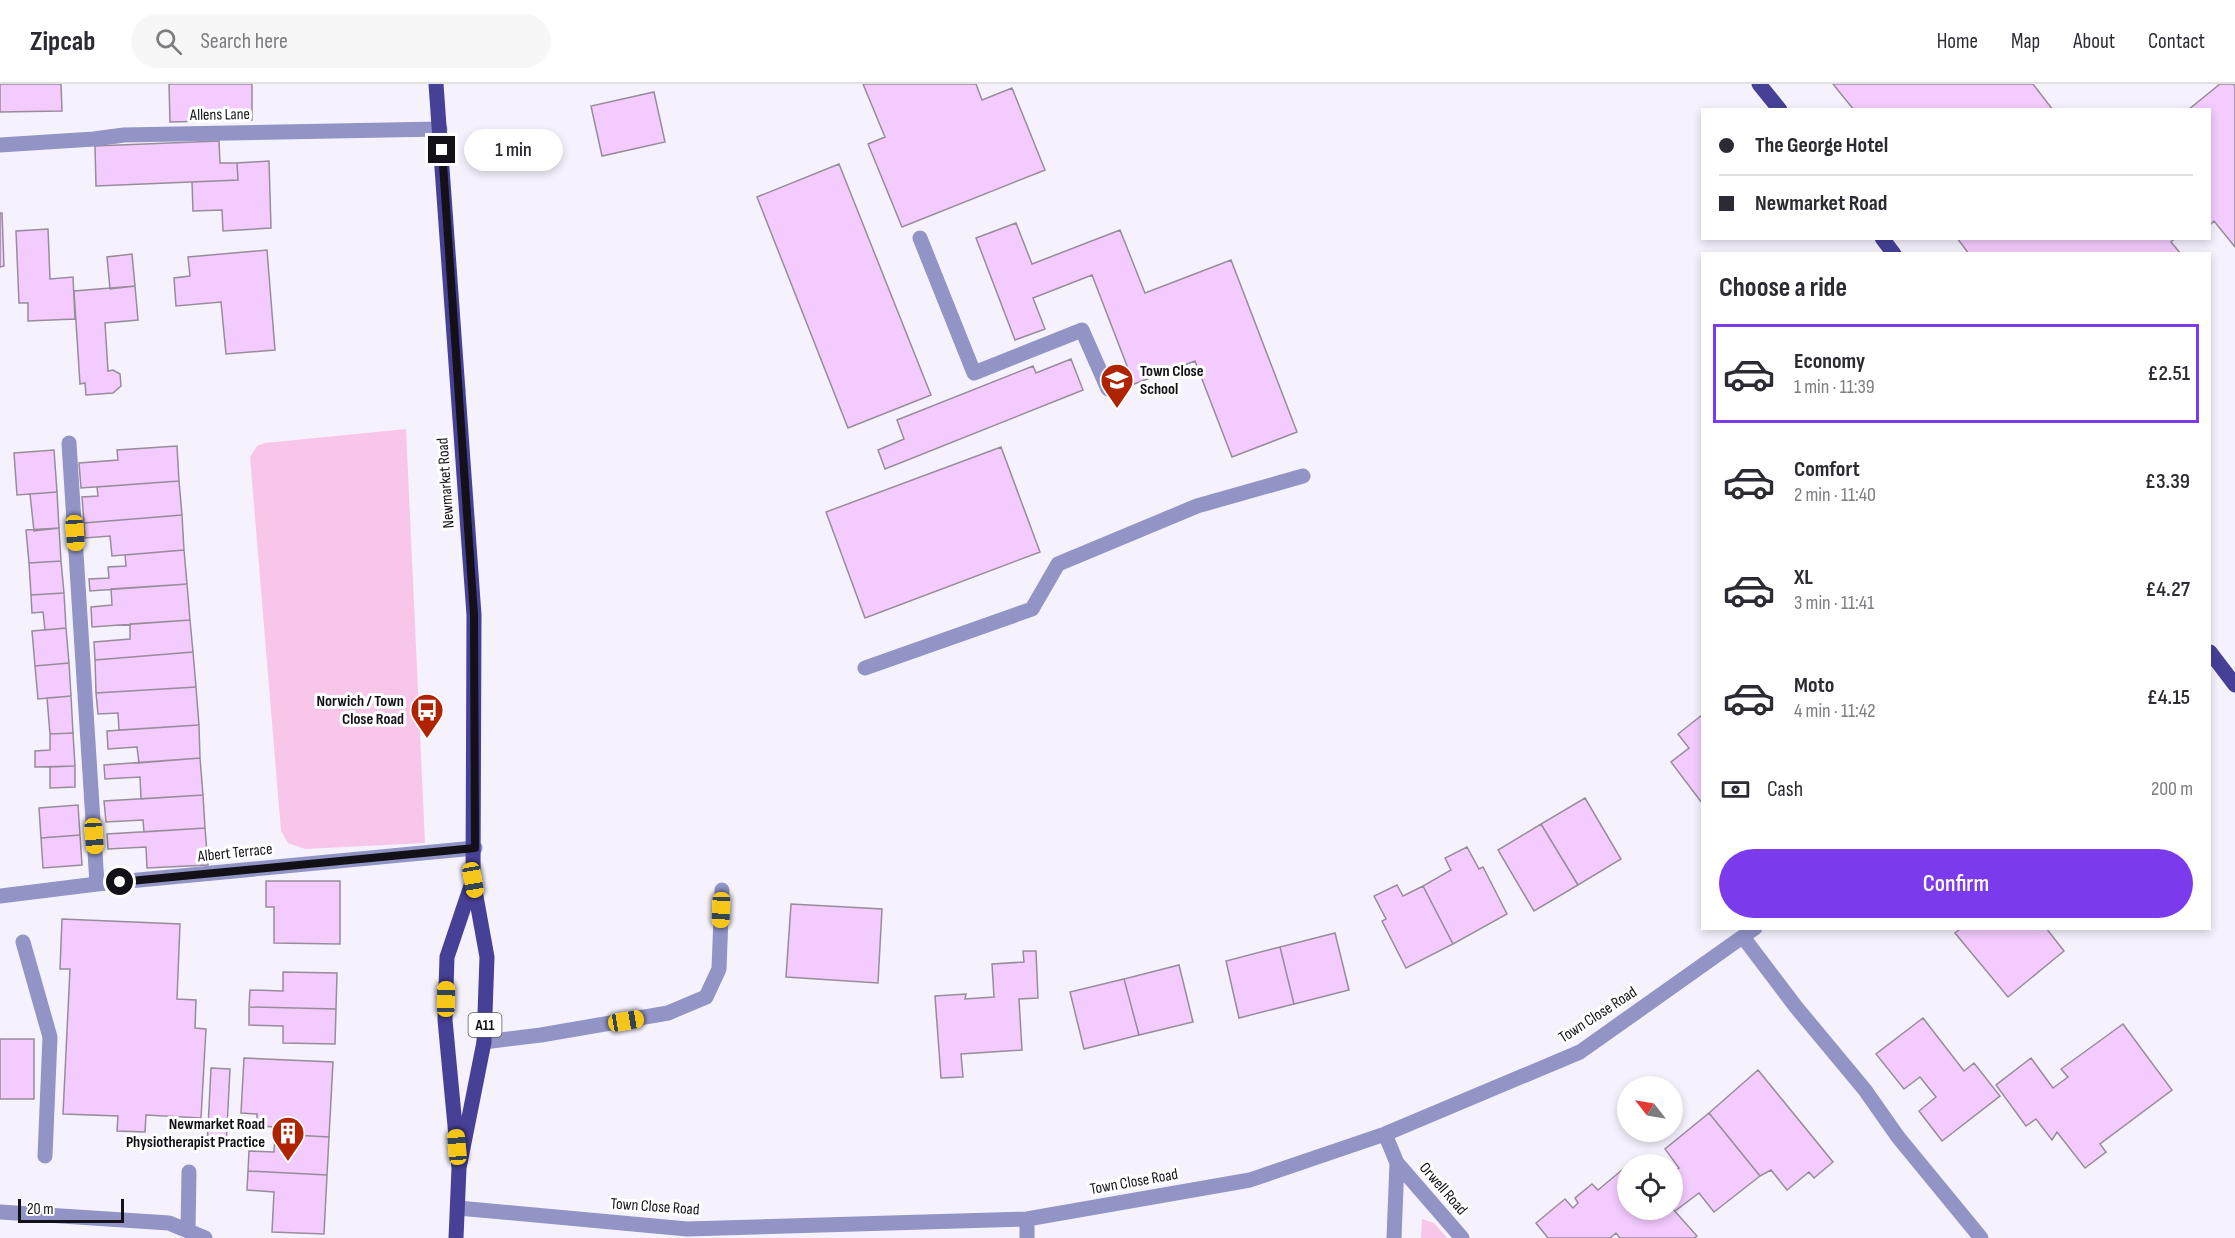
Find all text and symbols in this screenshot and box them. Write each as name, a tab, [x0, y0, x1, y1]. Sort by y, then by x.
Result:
search box	[131, 14, 551, 68]
text: Zipcab	[30, 25, 95, 58]
icon: search	[152, 25, 185, 58]
text: Search here	[200, 28, 288, 55]
text: Home	[1937, 29, 1978, 54]
text: Map	[2011, 29, 2040, 54]
text: About	[2073, 29, 2115, 54]
text: Contact	[2148, 29, 2205, 54]
street label: Allens Lane	[189, 105, 250, 125]
callout: 1 min	[463, 129, 562, 171]
text: The George Hotel	[1755, 132, 1888, 159]
route end	[428, 136, 455, 163]
text: 1 min	[495, 138, 532, 162]
text: Newmarket Road	[1755, 190, 1887, 217]
text: Choose a ride	[1719, 272, 1847, 304]
icon: car	[1722, 347, 1776, 401]
text: Economy	[1794, 348, 1865, 375]
text: £2.51	[2147, 360, 2190, 387]
school or university icon: Town Close School	[1099, 362, 1135, 409]
place label: Town Close School	[1140, 362, 1204, 399]
text: 1 min · 11:39	[1794, 375, 1875, 399]
street label: Newmarket Road	[433, 437, 459, 529]
icon: car	[1722, 455, 1776, 509]
text: Comfort	[1794, 456, 1860, 483]
text: £3.39	[2145, 468, 2190, 495]
text: 2 min · 11:40	[1794, 483, 1876, 507]
car	[65, 514, 85, 552]
icon: car	[1722, 563, 1776, 617]
text: XL	[1794, 564, 1813, 591]
text: £4.27	[2145, 576, 2190, 603]
text: 3 min · 11:41	[1794, 591, 1874, 615]
icon: car	[1722, 671, 1776, 725]
text: Moto	[1794, 672, 1834, 699]
text: £4.15	[2147, 684, 2190, 711]
place label: Norwich / Town Close Road	[317, 692, 404, 729]
bus stop icon: Norwich / Town Close Road	[409, 692, 445, 739]
text: 4 min · 11:42	[1794, 699, 1875, 723]
icon: cash	[1719, 773, 1752, 806]
text: Cash	[1767, 776, 1803, 803]
text: 200 m	[2151, 777, 2193, 801]
car	[84, 817, 104, 855]
street label: Albert Terrace	[196, 840, 273, 866]
button: Confirm	[1719, 849, 2193, 918]
car	[461, 861, 485, 899]
route start	[106, 868, 133, 895]
car	[711, 892, 731, 928]
car	[437, 981, 455, 1017]
street label: Town Close Road	[1555, 983, 1641, 1047]
car	[607, 1009, 645, 1033]
road number: A11	[468, 1013, 502, 1037]
north arrow	[1617, 1076, 1683, 1142]
map controls	[1617, 1076, 1683, 1220]
place label: Newmarket Road Physiotherapist Practice	[126, 1115, 265, 1152]
building icon: Newmarket Road Physiotherapist Practice	[270, 1115, 306, 1162]
car	[446, 1128, 468, 1166]
button: locate	[1617, 1154, 1683, 1220]
street label: Orwell Road	[1415, 1159, 1471, 1219]
street label: Town Close Road	[1088, 1165, 1180, 1199]
street label: Town Close Road	[610, 1194, 700, 1220]
scale bar	[18, 1196, 124, 1224]
text: 20 m	[27, 1200, 54, 1219]

